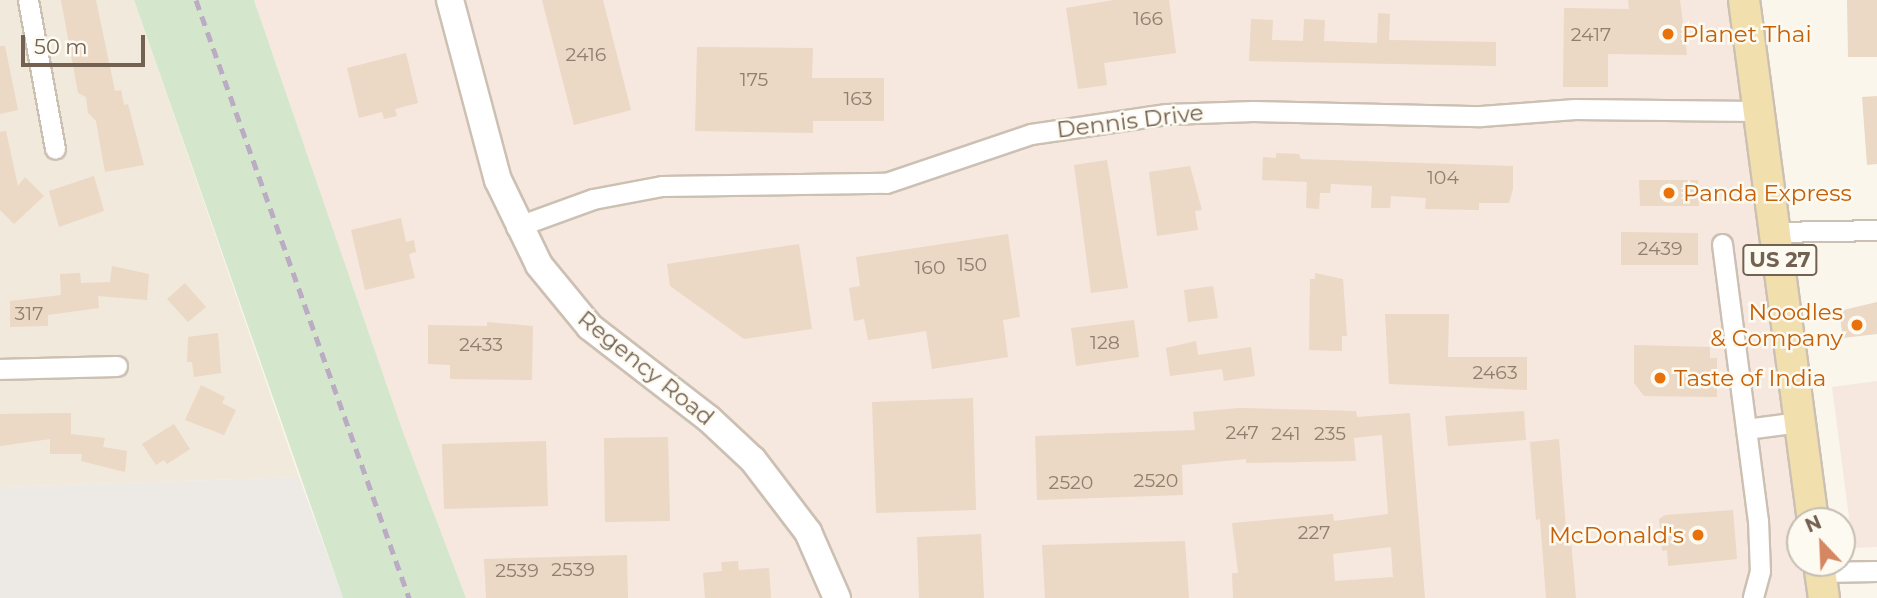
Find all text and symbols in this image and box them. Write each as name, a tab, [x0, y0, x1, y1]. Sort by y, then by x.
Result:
house number: 166	[1133, 8, 1163, 30]
place label: Planet Thai	[1682, 20, 1812, 48]
scale bar	[24, 21, 149, 65]
house number: 2417	[1571, 24, 1611, 46]
marker: Planet Thai	[1660, 26, 1676, 42]
text: 50 m	[34, 34, 88, 59]
house number: 2416	[566, 44, 606, 66]
house number: 175	[740, 69, 768, 91]
house number: 163	[843, 88, 873, 110]
street label: Dennis Drive	[1055, 98, 1205, 144]
house number: 104	[1427, 167, 1459, 189]
place label: Panda Express	[1683, 179, 1852, 207]
marker: Panda Express	[1661, 185, 1677, 201]
house number: 2439	[1638, 238, 1682, 260]
road number: US 27	[1742, 243, 1818, 278]
house number: 150	[957, 254, 987, 276]
house number: 160	[914, 257, 946, 279]
place label: Noodles & Company	[1710, 298, 1843, 352]
house number: 317	[15, 303, 43, 325]
street label: Regency Road	[572, 305, 720, 431]
marker: Noodles & Company	[1849, 317, 1865, 333]
house number: 128	[1090, 332, 1120, 354]
house number: 2433	[459, 334, 503, 356]
house number: 2463	[1472, 362, 1518, 384]
place label: Taste of India	[1674, 364, 1826, 392]
marker: Taste of India	[1652, 370, 1668, 386]
house number: 247	[1225, 422, 1259, 444]
house number: 241	[1271, 423, 1301, 445]
house number: 235	[1314, 423, 1346, 445]
house number: 2520	[1134, 470, 1178, 492]
house number: 2520	[1049, 472, 1093, 494]
north arrow	[1786, 507, 1856, 577]
text: N	[1802, 510, 1825, 538]
place label: McDonald's	[1549, 521, 1684, 549]
house number: 227	[1298, 522, 1330, 544]
marker: McDonald's	[1690, 527, 1706, 543]
house number: 2539	[551, 559, 595, 581]
house number: 2539	[495, 560, 539, 582]

